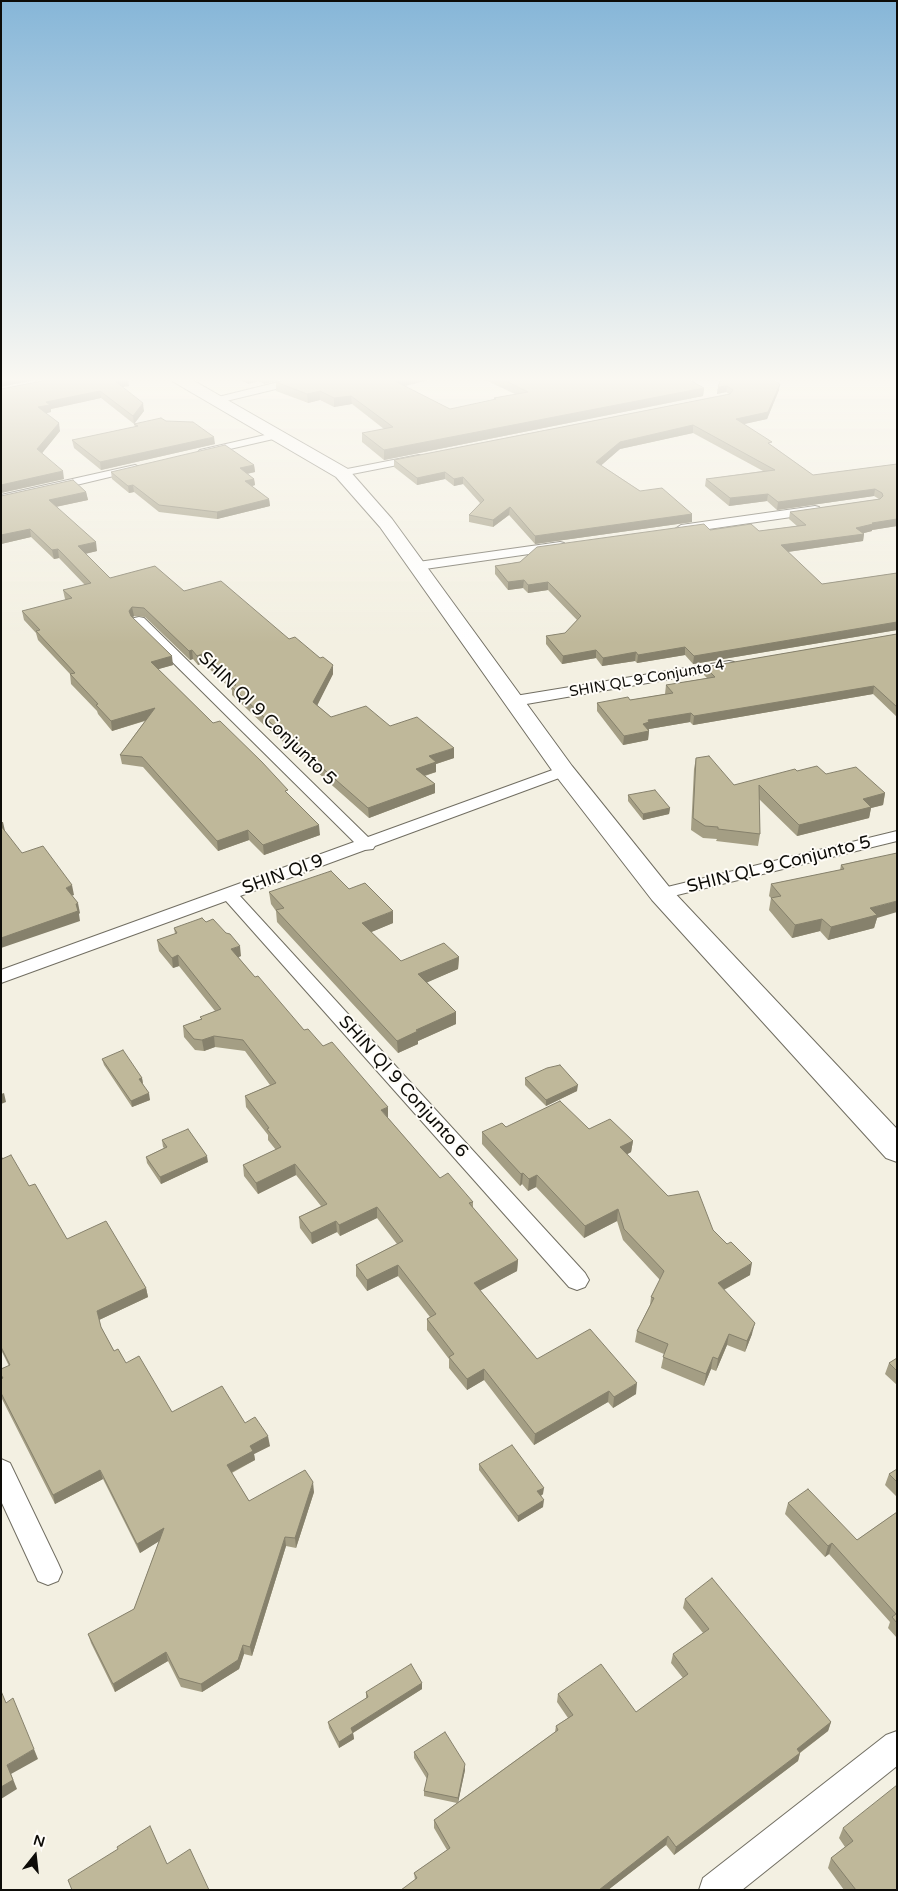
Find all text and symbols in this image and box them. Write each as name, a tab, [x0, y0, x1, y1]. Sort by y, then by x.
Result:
street label: SHIN QI 9 Conjunto 5	[194, 648, 340, 790]
street label: SHIN QL 9 Conjunto 4	[568, 656, 726, 702]
street label: SHIN QL 9 Conjunto 5	[685, 832, 873, 898]
street label: SHIN QI 9	[240, 850, 326, 900]
street label: SHIN QI 9 Conjunto 6	[334, 1012, 472, 1162]
north arrow	[10, 1831, 60, 1881]
text: N	[32, 1831, 47, 1851]

